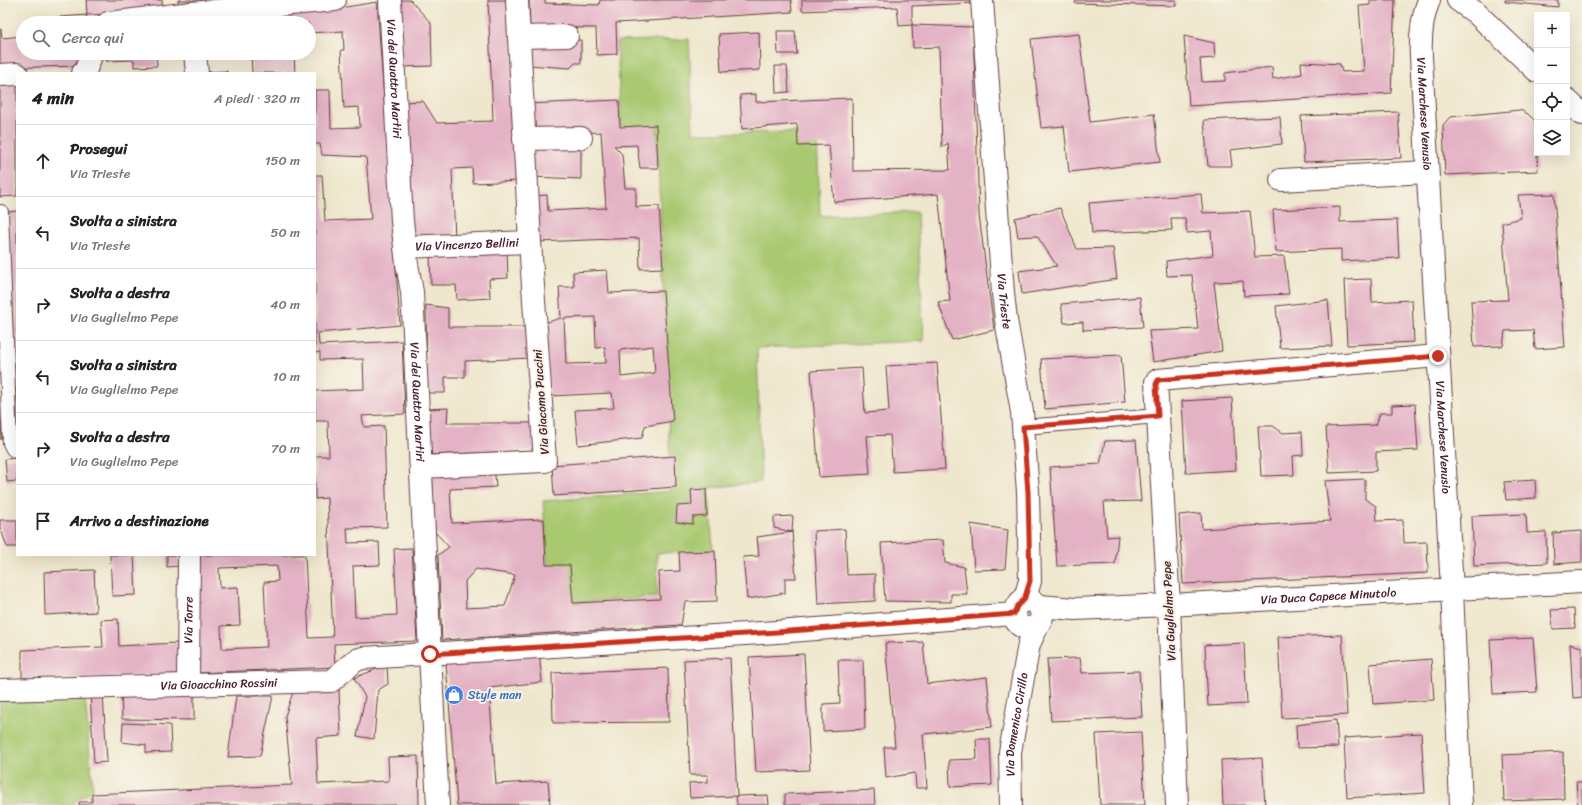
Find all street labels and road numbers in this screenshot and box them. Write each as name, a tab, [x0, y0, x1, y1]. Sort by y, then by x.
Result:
street label: Via dei Quattro Martiri	[380, 19, 409, 140]
street label: Via Marchese Venusio	[1410, 57, 1439, 171]
street label: Via Vincenzo Bellini	[415, 231, 520, 258]
street label: Via Trieste	[991, 273, 1018, 331]
street label: Via dei Quattro Martiri	[404, 342, 431, 463]
street label: Via Giacomo Puccini	[526, 348, 556, 455]
street label: Via Marchese Venusio	[1429, 380, 1457, 494]
street label: Via Guglielmo Pepe	[1155, 560, 1183, 662]
street label: Via Duca Capece Minutolo	[1260, 581, 1397, 611]
street label: Via Torre	[177, 596, 200, 644]
street label: Via Gioacchino Rossini	[160, 671, 278, 697]
street label: Via Domenico Cirillo	[999, 671, 1035, 777]

